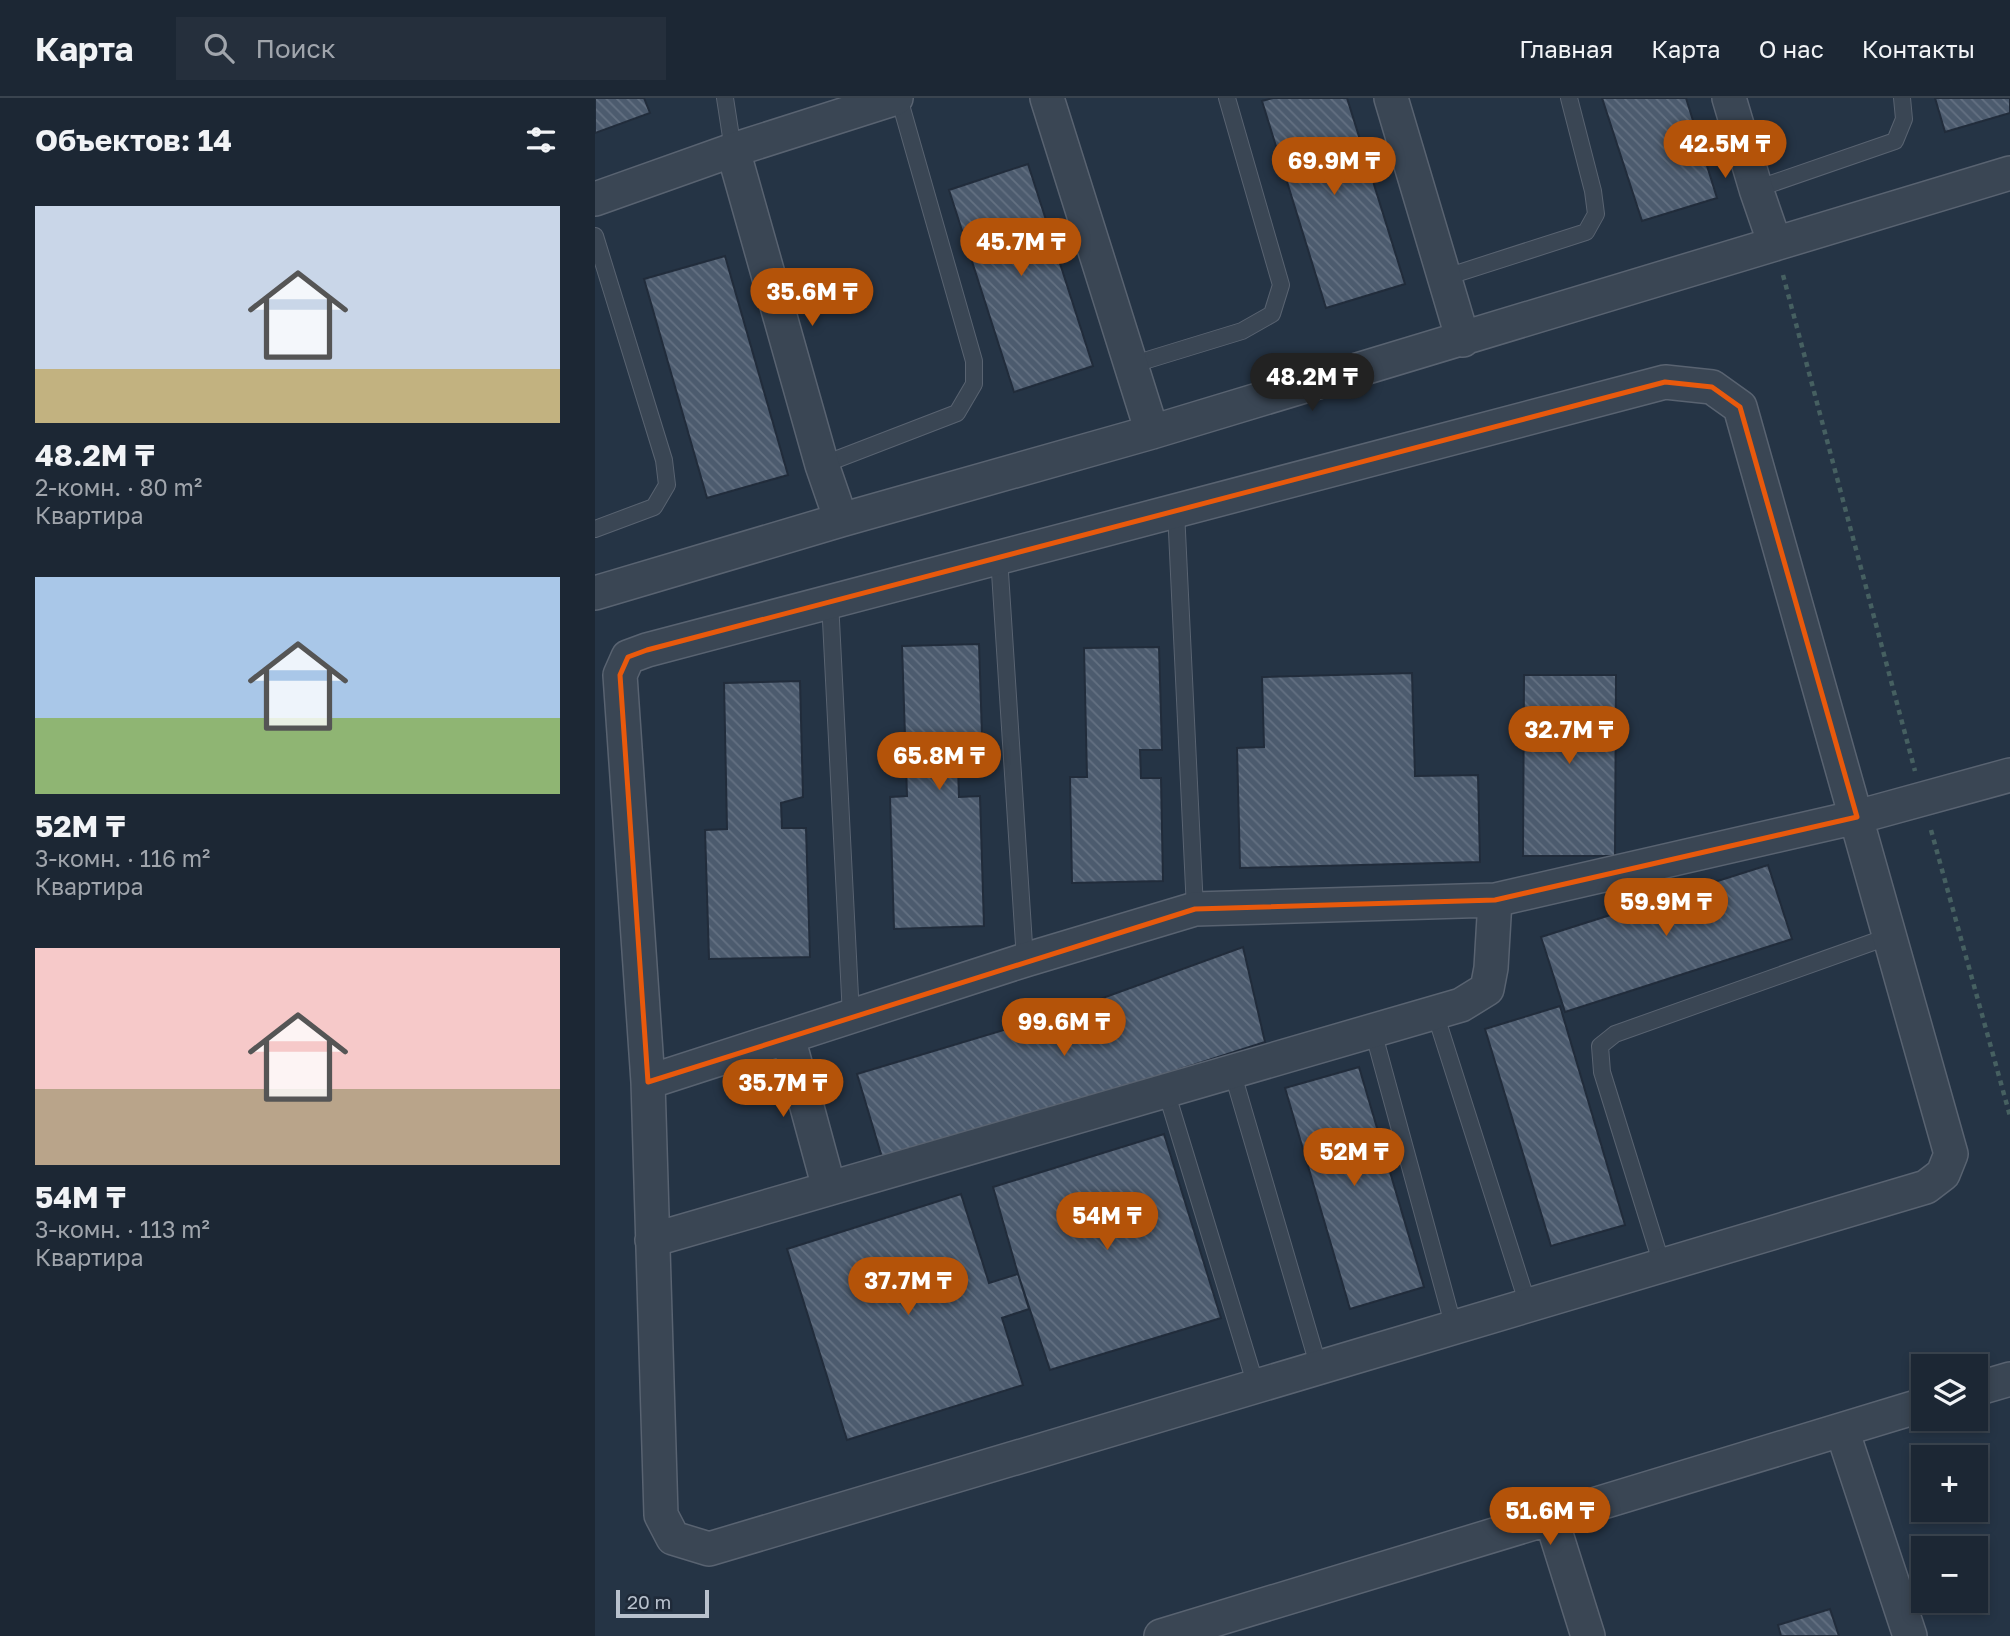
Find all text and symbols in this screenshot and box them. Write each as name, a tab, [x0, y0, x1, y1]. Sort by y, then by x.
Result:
search box	[176, 17, 666, 80]
text: Карта	[35, 29, 134, 68]
icon: search	[200, 29, 238, 67]
text: Поиск	[256, 33, 336, 64]
text: Главная	[1519, 34, 1613, 63]
text: Карта	[1651, 34, 1721, 63]
text: О нас	[1759, 34, 1824, 63]
text: Контакты	[1862, 34, 1975, 63]
pin: 42.5M ₸	[1660, 120, 1790, 180]
icon: filters	[522, 121, 560, 159]
text: Объектов: 14	[35, 122, 232, 158]
text: 42.5M ₸	[1680, 129, 1770, 157]
pin: 69.9M ₸	[1269, 138, 1399, 197]
text: 69.9M ₸	[1288, 146, 1380, 174]
pin: 45.7M ₸	[956, 218, 1086, 278]
text: 45.7M ₸	[976, 227, 1066, 255]
icon: home	[235, 252, 361, 378]
pin: 35.6M ₸	[747, 268, 877, 328]
text: 35.6M ₸	[766, 277, 858, 305]
pin: 48.2M ₸	[1247, 354, 1377, 413]
text: 48.2M ₸	[1266, 362, 1358, 390]
text: 48.2M ₸	[35, 437, 155, 473]
text: 2-комн. · 80 m²	[35, 473, 202, 501]
text: Квартира	[35, 501, 143, 529]
icon: home	[235, 623, 361, 749]
pin: 32.7M ₸	[1504, 706, 1634, 766]
text: 32.7M ₸	[1524, 715, 1614, 743]
pin: 65.8M ₸	[874, 732, 1004, 792]
text: 65.8M ₸	[893, 741, 985, 769]
text: 52M ₸	[35, 808, 125, 844]
text: 3-комн. · 116 m²	[35, 844, 210, 872]
text: Квартира	[35, 872, 143, 900]
pin: 59.9M ₸	[1601, 878, 1731, 938]
text: 59.9M ₸	[1620, 887, 1712, 915]
icon: home	[235, 994, 361, 1120]
pin: 99.6M ₸	[999, 998, 1129, 1058]
text: 99.6M ₸	[1018, 1007, 1110, 1035]
pin: 35.7M ₸	[718, 1060, 848, 1119]
text: 35.7M ₸	[738, 1068, 828, 1096]
pin: 52M ₸	[1305, 1128, 1403, 1188]
text: 52M ₸	[1319, 1137, 1389, 1165]
text: 54M ₸	[35, 1179, 126, 1215]
pin: 54M ₸	[1058, 1192, 1156, 1252]
text: 54M ₸	[1072, 1201, 1142, 1229]
text: 3-комн. · 113 m²	[35, 1215, 210, 1243]
text: Квартира	[35, 1243, 143, 1271]
pin: 37.7M ₸	[843, 1258, 973, 1317]
text: 37.7M ₸	[864, 1266, 952, 1294]
map controls	[1911, 1354, 1988, 1613]
button: layers	[1911, 1354, 1988, 1431]
button: +	[1911, 1445, 1988, 1522]
pin: 51.6M ₸	[1485, 1488, 1615, 1547]
text: 51.6M ₸	[1505, 1496, 1595, 1524]
button: −	[1911, 1536, 1988, 1613]
scale bar	[616, 1587, 709, 1619]
text: 20 m	[627, 1590, 671, 1613]

